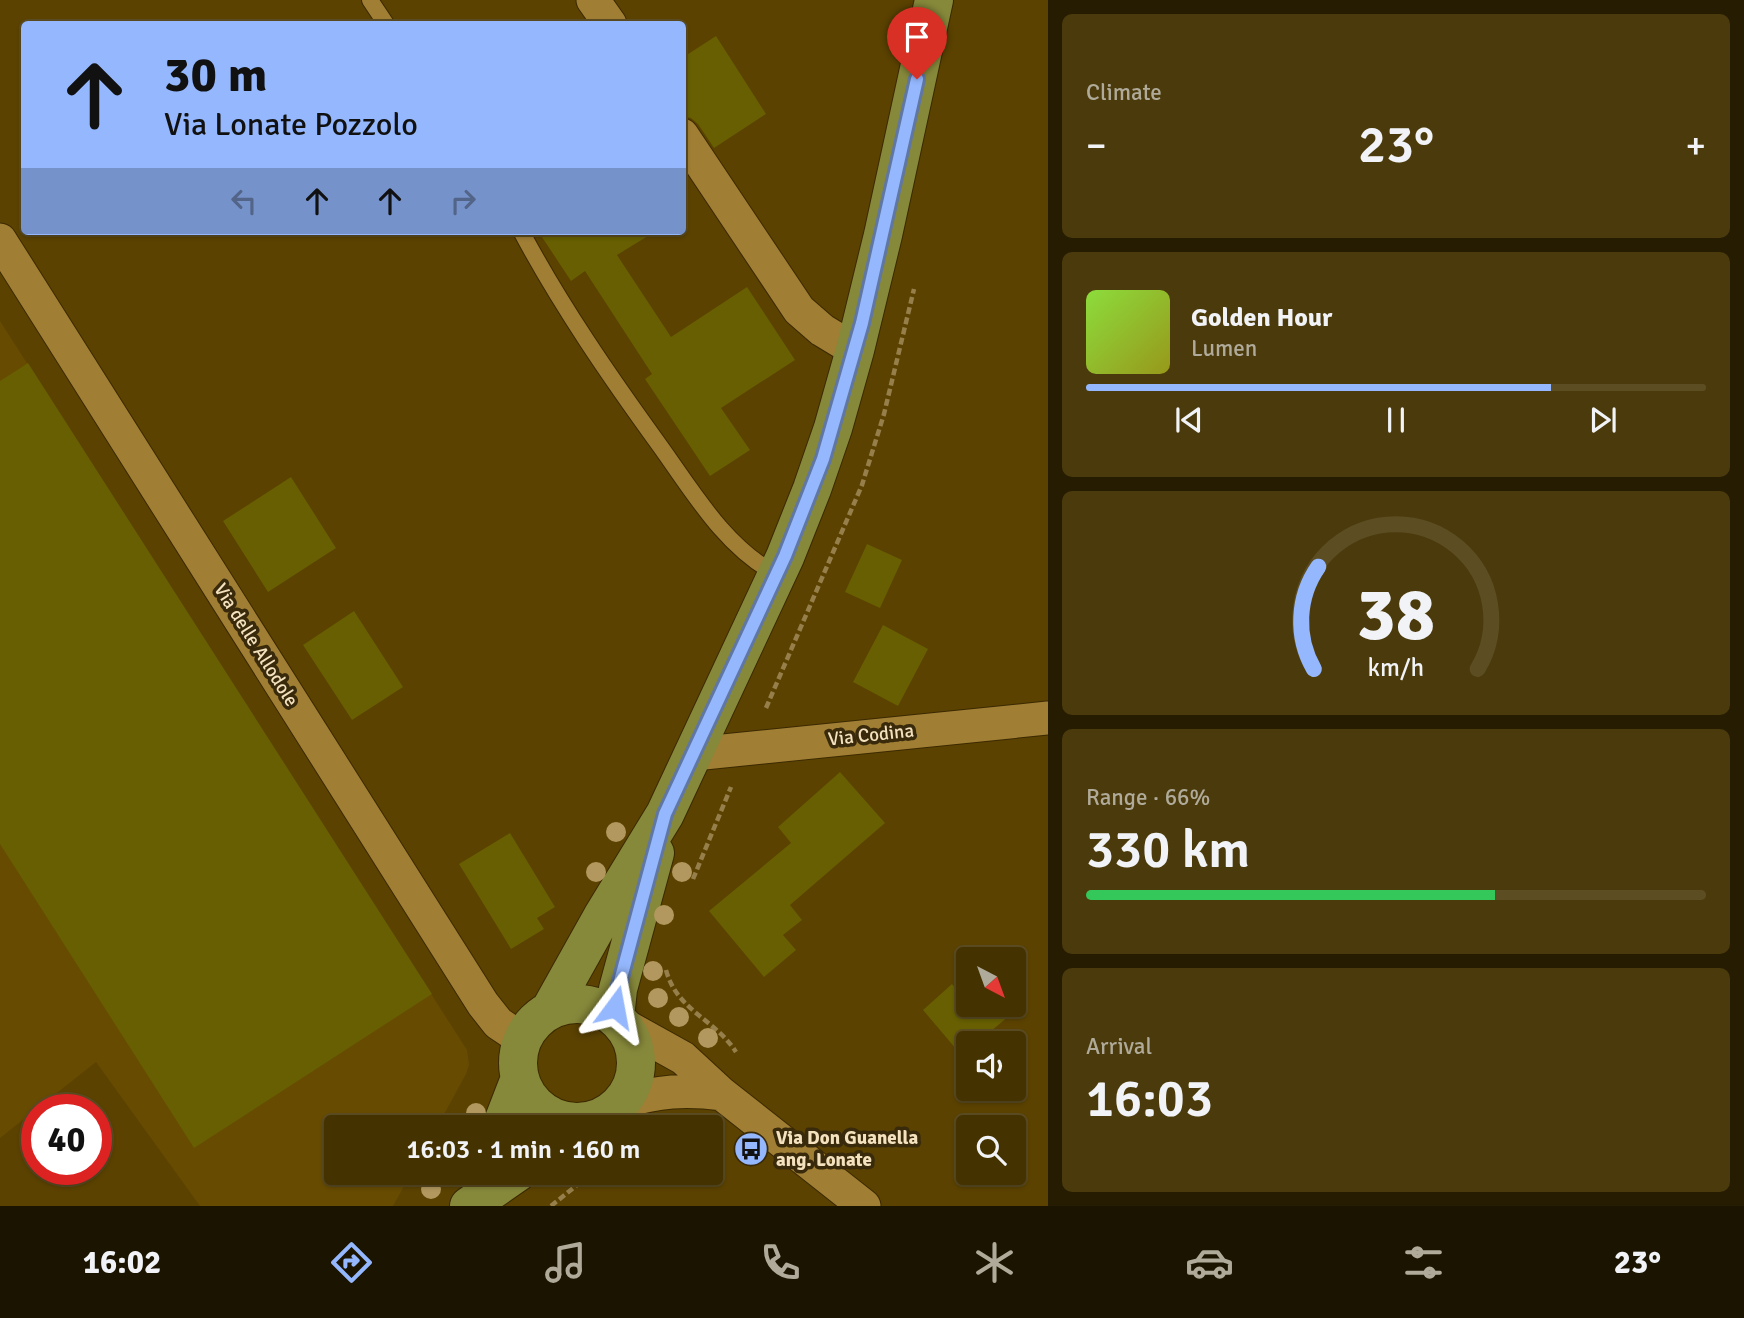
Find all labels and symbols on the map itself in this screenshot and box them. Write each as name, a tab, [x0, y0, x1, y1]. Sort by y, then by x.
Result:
pin	[887, 7, 947, 79]
street label: Via delle Allodole	[209, 579, 303, 711]
street label: Via Codina	[827, 719, 915, 751]
north arrow	[956, 947, 1026, 1017]
position arrow	[578, 970, 652, 1044]
speed limit sign: 40	[21, 1094, 112, 1185]
place label: Via Don Guanella ang. Lonate	[776, 1126, 918, 1172]
bus stop icon: Via Don Guanella ang. Lonate	[732, 1130, 770, 1168]

